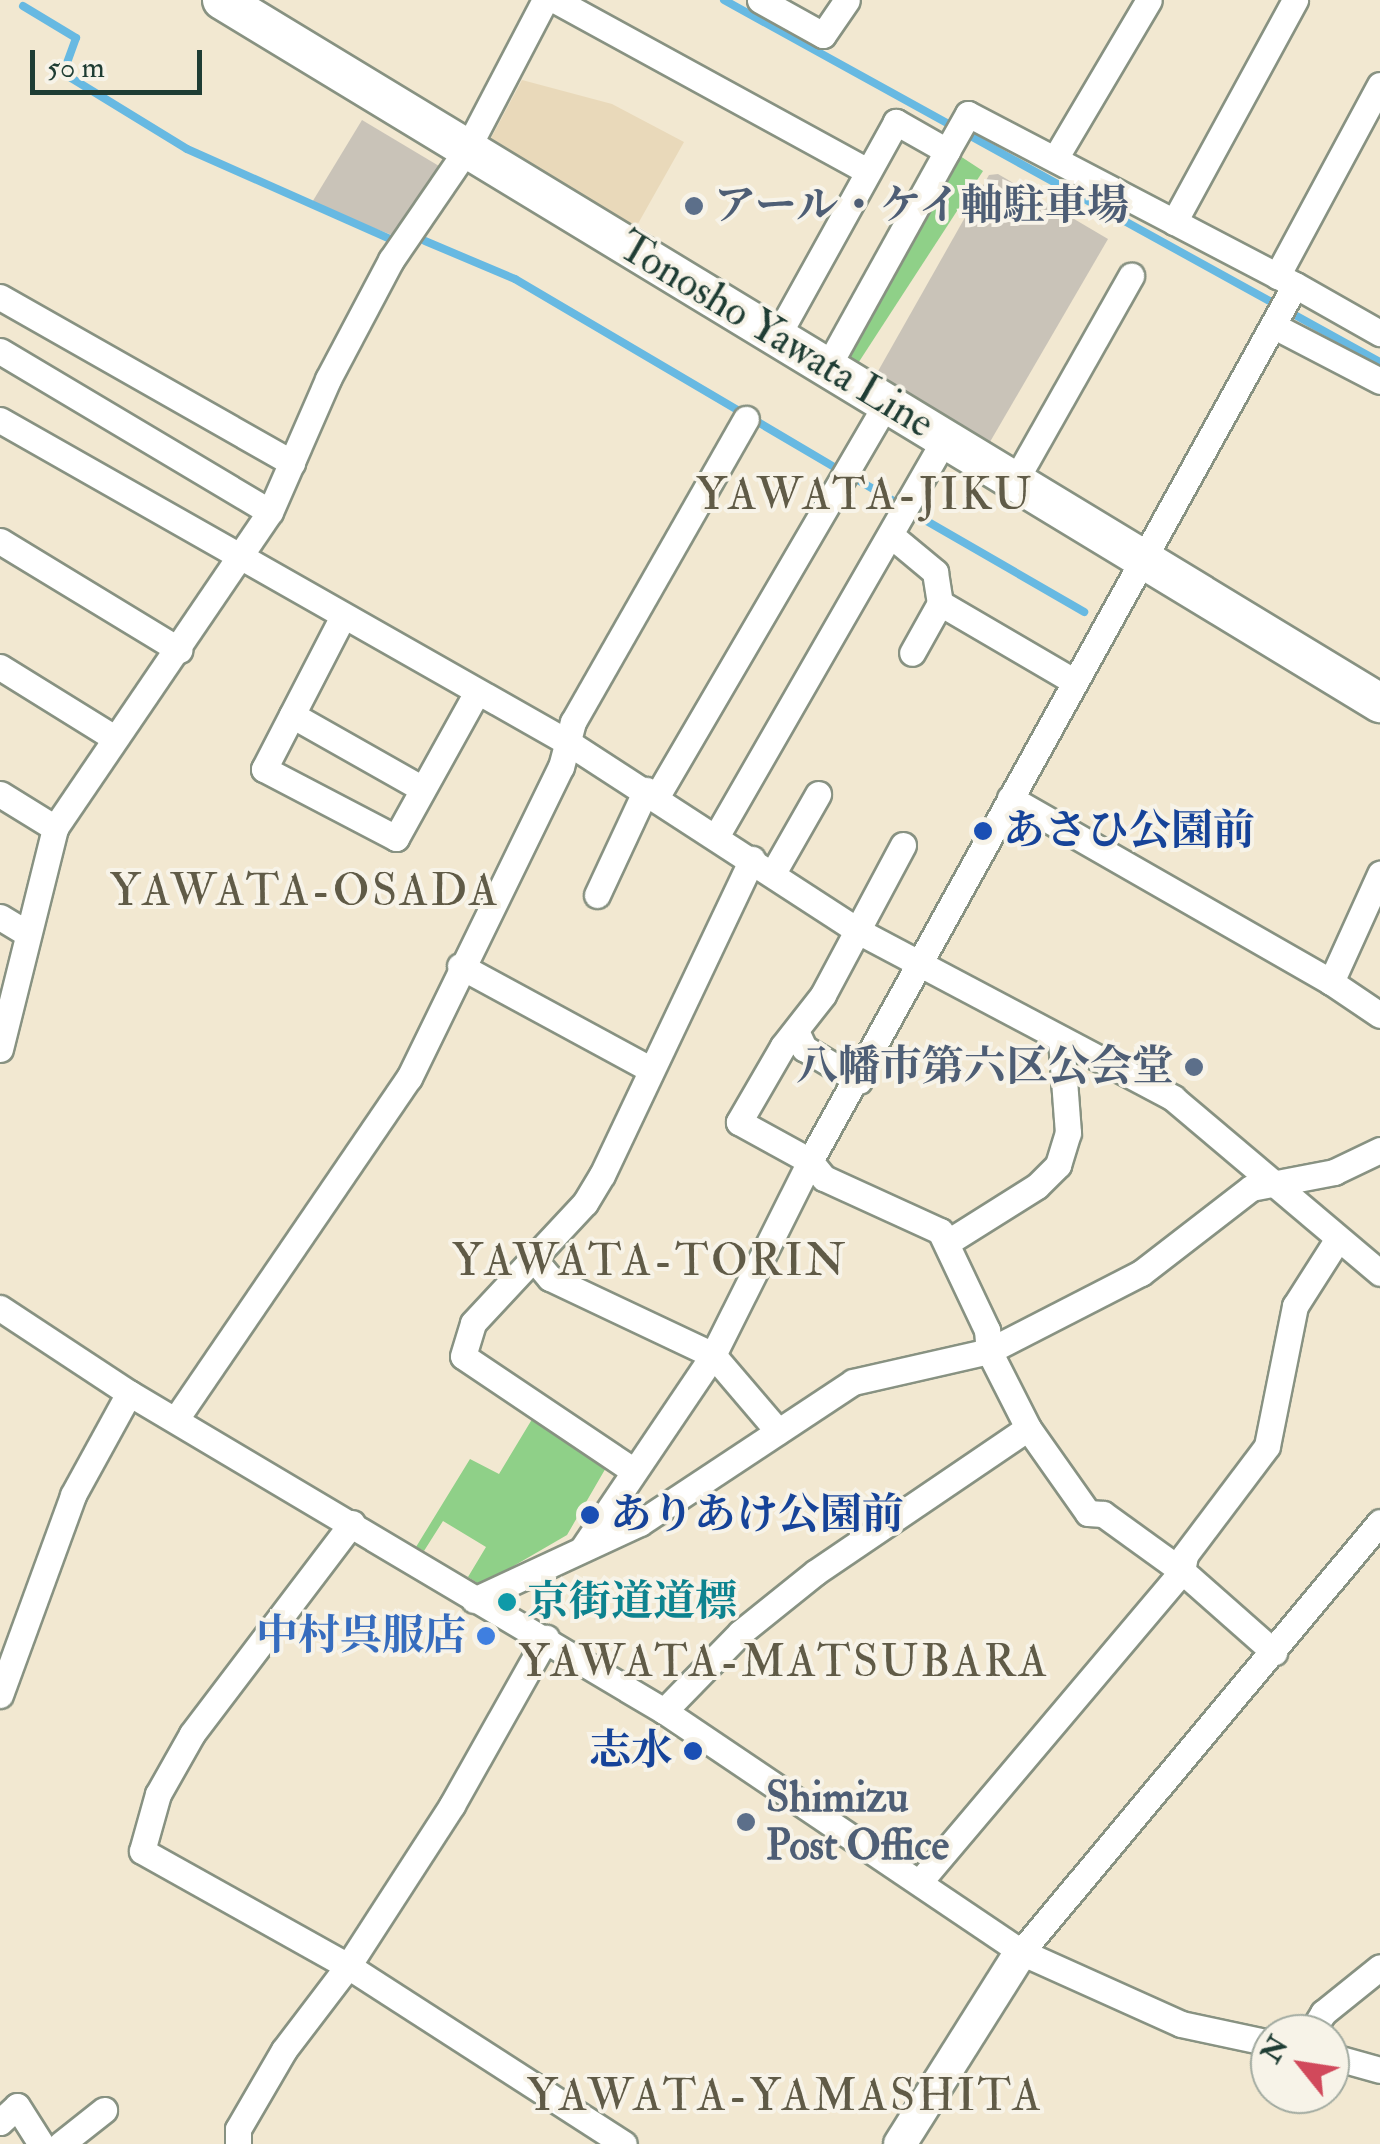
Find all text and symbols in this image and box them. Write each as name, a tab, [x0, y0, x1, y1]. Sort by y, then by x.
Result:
scale bar	[35, 30, 208, 92]
text: 50 m	[47, 49, 105, 86]
place label: アール・ケイ軸駐車場	[714, 181, 1133, 231]
marker: アール・ケイ軸駐車場	[683, 195, 705, 217]
street label: Tonosho Yawata Line	[609, 221, 943, 449]
district label: YAWATA-JIKU	[696, 469, 1034, 523]
place label: あさひ公園前	[1003, 806, 1255, 856]
marker: あさひ公園前	[972, 820, 994, 842]
district label: YAWATA-OSADA	[110, 865, 500, 919]
place label: 八幡市第六区公会堂	[796, 1042, 1174, 1092]
marker: 八幡市第六区公会堂	[1183, 1056, 1205, 1078]
district label: YAWATA-TORIN	[452, 1235, 848, 1289]
place label: ありあけ公園前	[610, 1490, 904, 1540]
marker: ありあけ公園前	[579, 1504, 601, 1526]
place label: 京街道道標	[527, 1577, 737, 1627]
marker: 京街道道標	[496, 1591, 518, 1613]
place label: 中村呉服店	[256, 1611, 466, 1661]
marker: 中村呉服店	[475, 1625, 497, 1647]
district label: YAWATA-MATSUBARA	[518, 1636, 1050, 1690]
place label: 志水	[589, 1726, 673, 1776]
marker: 志水	[682, 1740, 704, 1762]
place label: Shimizu Post Office	[766, 1773, 949, 1872]
marker: Shimizu Post Office	[735, 1811, 757, 1833]
north arrow	[1250, 2014, 1350, 2114]
text: N	[1254, 2030, 1297, 2069]
district label: YAWATA-YAMASHITA	[527, 2070, 1043, 2124]

